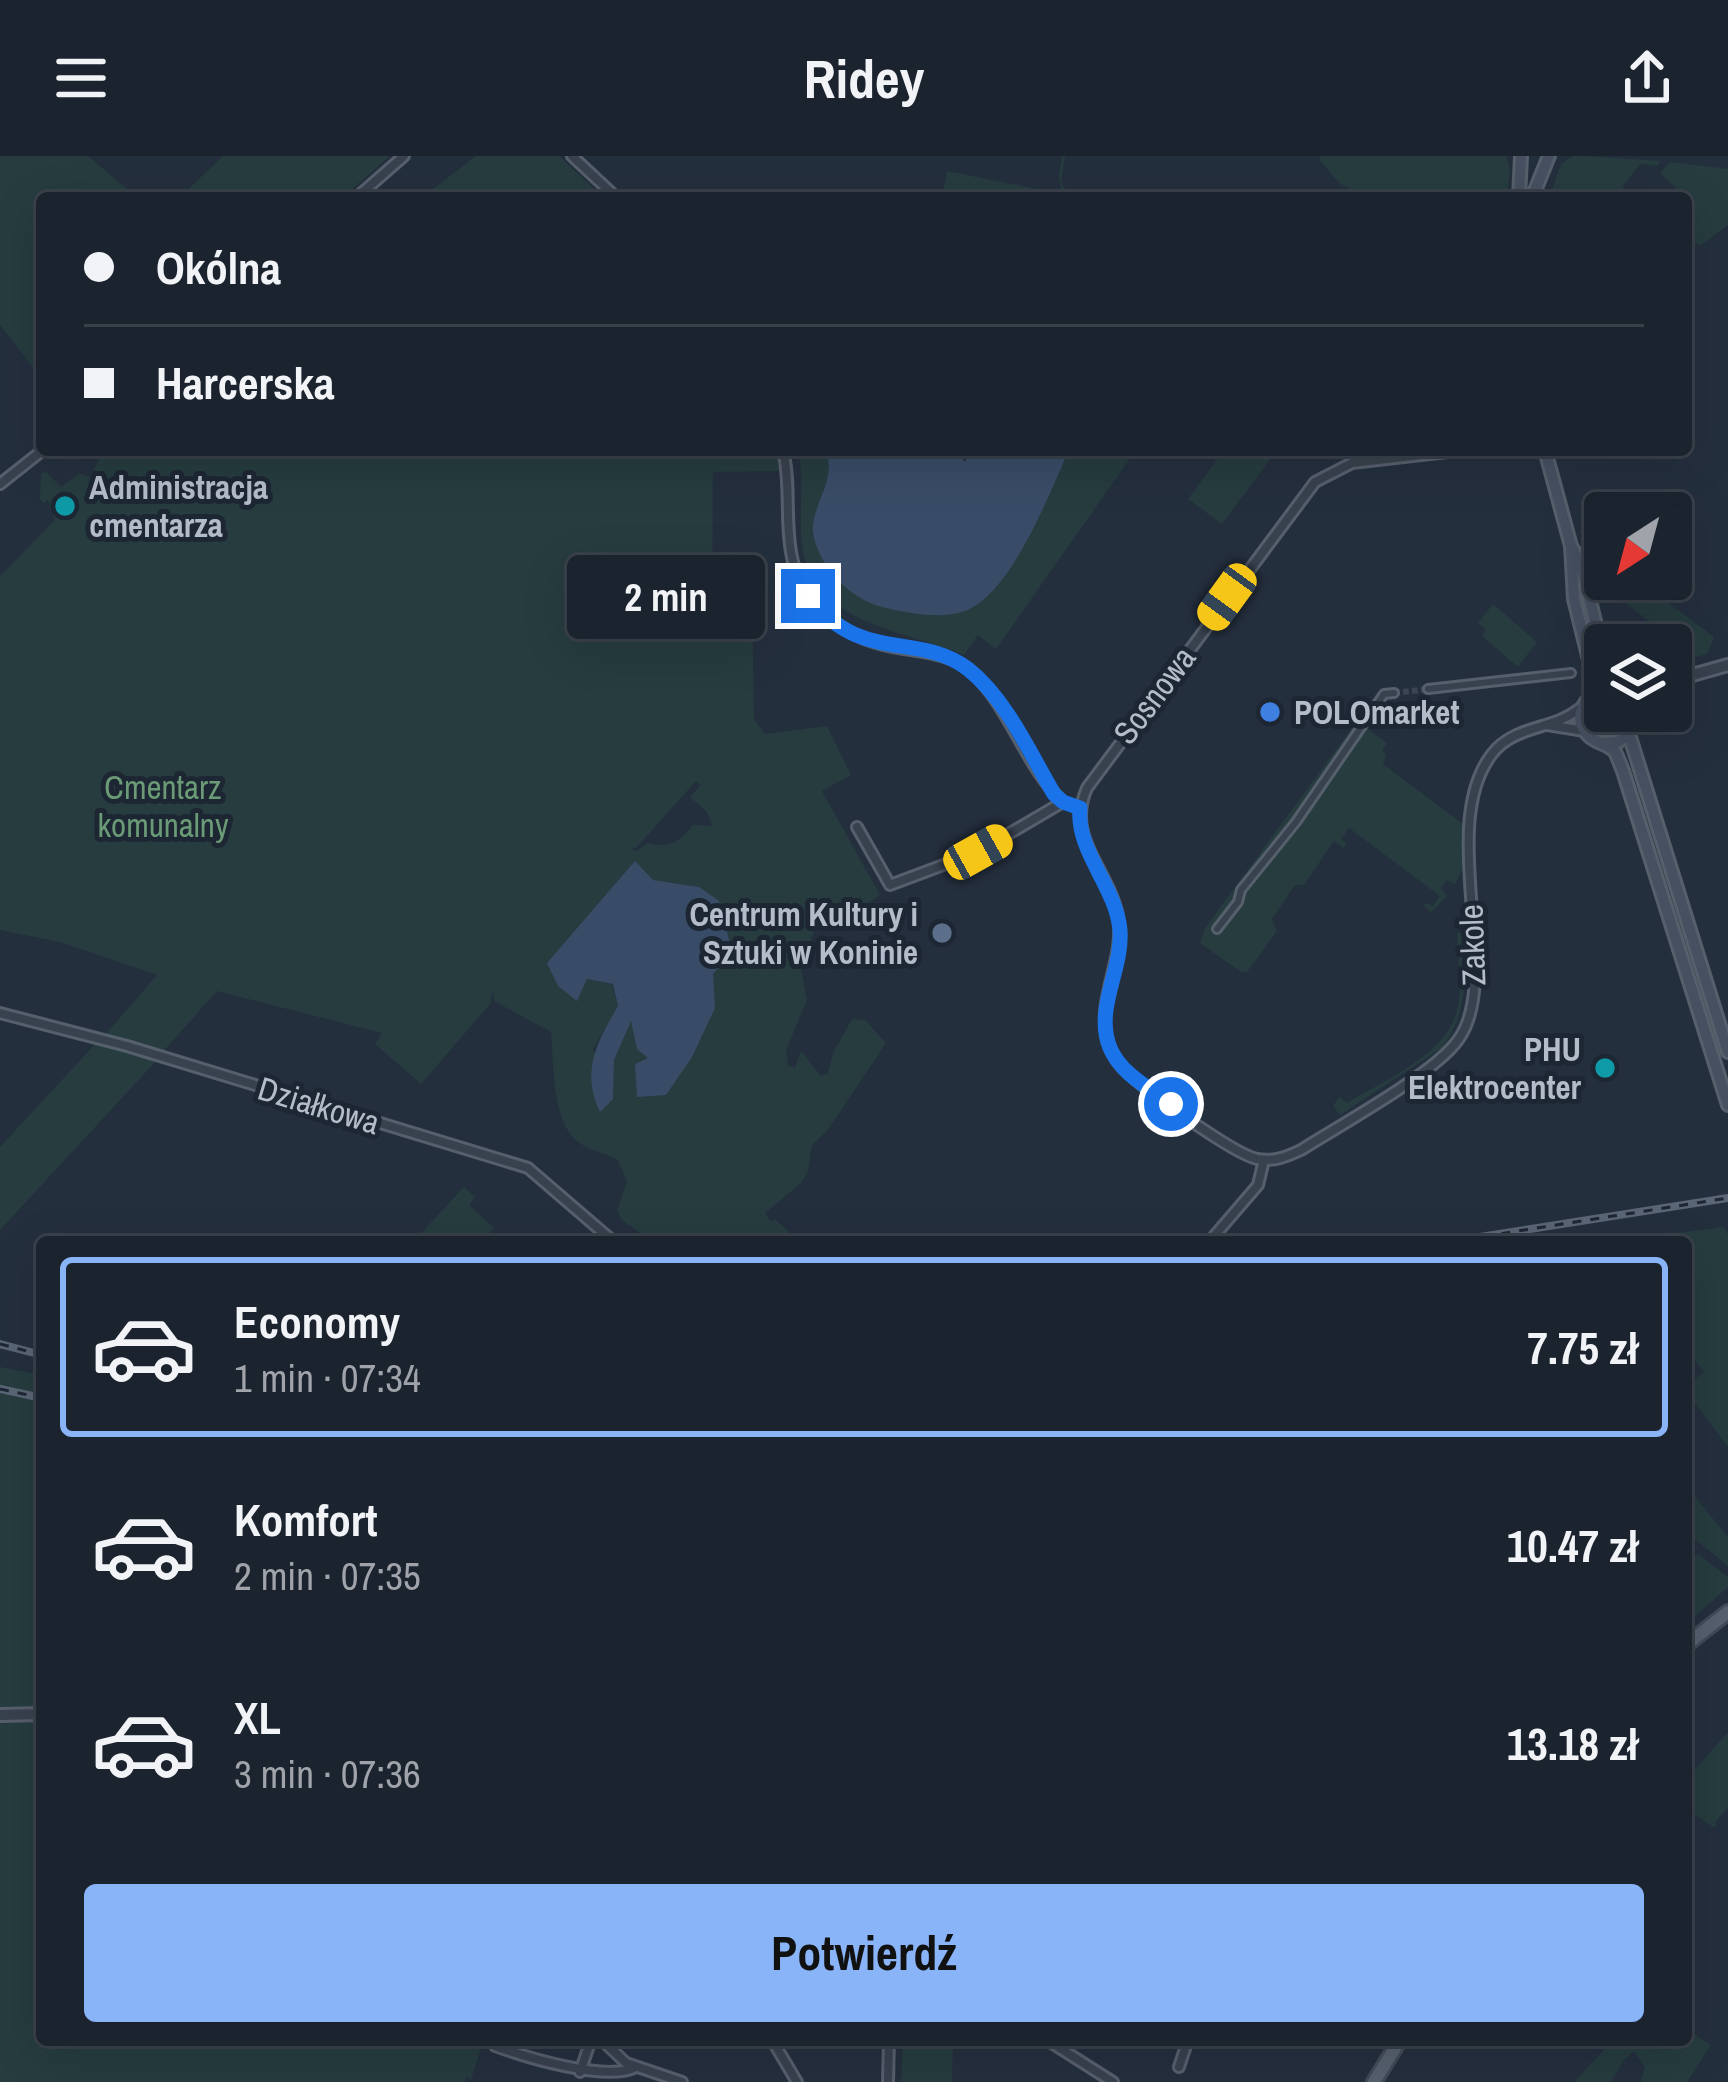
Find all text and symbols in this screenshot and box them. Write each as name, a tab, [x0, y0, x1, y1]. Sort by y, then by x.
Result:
text: Ridey	[804, 42, 924, 115]
icon: menu	[48, 45, 114, 111]
icon: share	[1614, 45, 1680, 111]
text: Okólna	[156, 237, 281, 298]
text: Harcerska	[156, 352, 334, 413]
place label: Administracja cmentarza	[89, 465, 268, 547]
north arrow	[1584, 492, 1692, 600]
map controls	[1584, 492, 1692, 732]
marker: Administracja cmentarza	[52, 493, 78, 519]
callout: 2 min	[568, 554, 766, 638]
car	[1191, 557, 1263, 637]
route end	[781, 569, 835, 623]
text: 2 min	[624, 571, 708, 623]
button: layers	[1584, 624, 1692, 732]
street label: Sosnowa	[1103, 637, 1205, 753]
place label: POLOmarket	[1294, 690, 1459, 734]
marker: POLOmarket	[1257, 699, 1283, 725]
park label: Cmentarz komunalny	[98, 765, 229, 847]
car	[938, 819, 1018, 885]
place label: Centrum Kultury i Sztuki w Koninie	[689, 892, 918, 974]
street label: Zakole	[1449, 904, 1495, 986]
marker: Centrum Kultury i Sztuki w Koninie	[929, 920, 955, 946]
place label: PHU Elektrocenter	[1408, 1027, 1581, 1109]
marker: PHU Elektrocenter	[1592, 1055, 1618, 1081]
street label: Działkowa	[253, 1066, 385, 1144]
route start	[1144, 1077, 1198, 1131]
text: Economy	[234, 1291, 400, 1352]
icon: car	[90, 1293, 198, 1401]
text: 7.75 zł	[1527, 1317, 1638, 1378]
text: 1 min · 07:34	[234, 1352, 421, 1404]
text: Komfort	[234, 1489, 377, 1550]
icon: car	[90, 1491, 198, 1599]
text: 10.47 zł	[1507, 1515, 1638, 1576]
text: 2 min · 07:35	[234, 1550, 421, 1602]
text: XL	[234, 1687, 281, 1748]
icon: car	[90, 1689, 198, 1797]
text: 13.18 zł	[1507, 1713, 1638, 1774]
text: 3 min · 07:36	[234, 1748, 421, 1800]
button: Potwierdź	[84, 1884, 1644, 2022]

